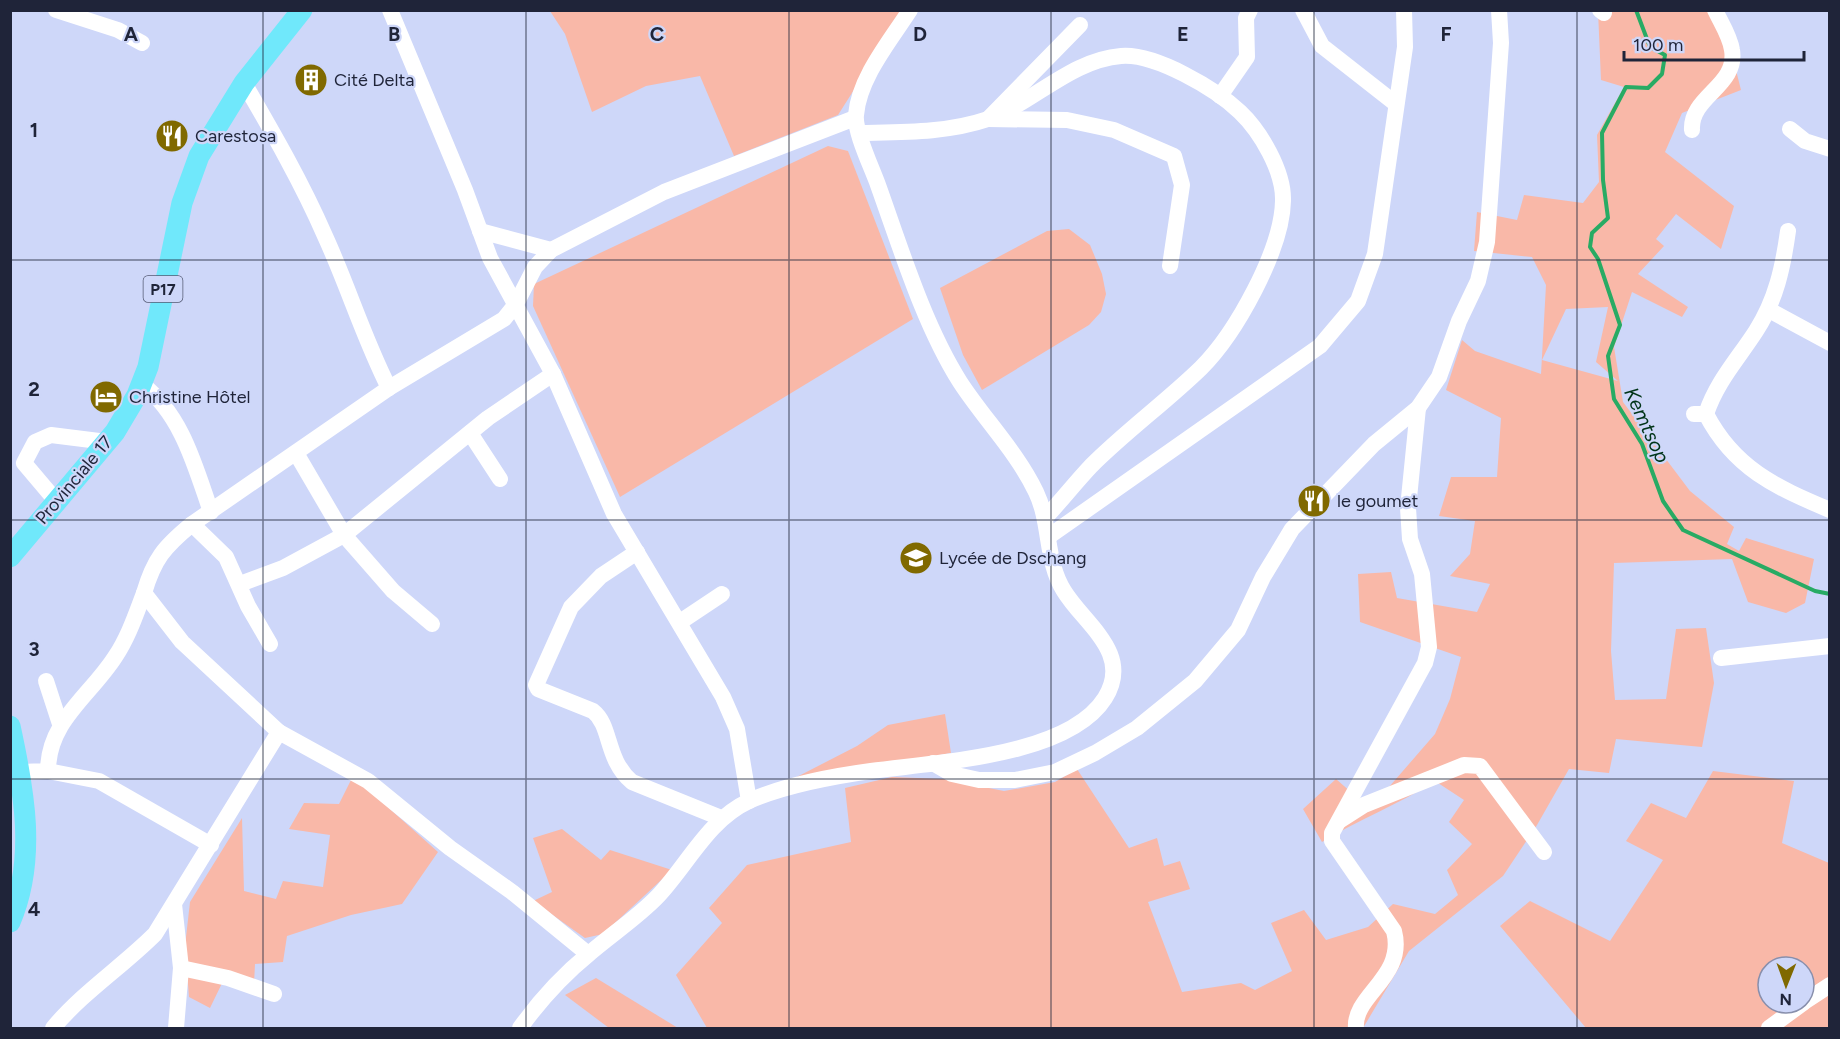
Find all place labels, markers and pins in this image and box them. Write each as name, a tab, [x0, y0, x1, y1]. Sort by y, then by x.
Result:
building icon: Cité Delta	[293, 62, 329, 98]
place label: Cité Delta	[334, 69, 414, 91]
restaurant icon: Carestosa	[154, 118, 190, 154]
place label: Carestosa	[195, 125, 276, 147]
hotel icon: Christine Hôtel	[88, 379, 124, 415]
place label: Christine Hôtel	[129, 386, 250, 408]
restaurant icon: le goumet	[1296, 483, 1332, 519]
place label: le goumet	[1337, 490, 1418, 512]
school or university icon: Lycée de Dschang	[898, 540, 934, 576]
place label: Lycée de Dschang	[939, 547, 1087, 569]

